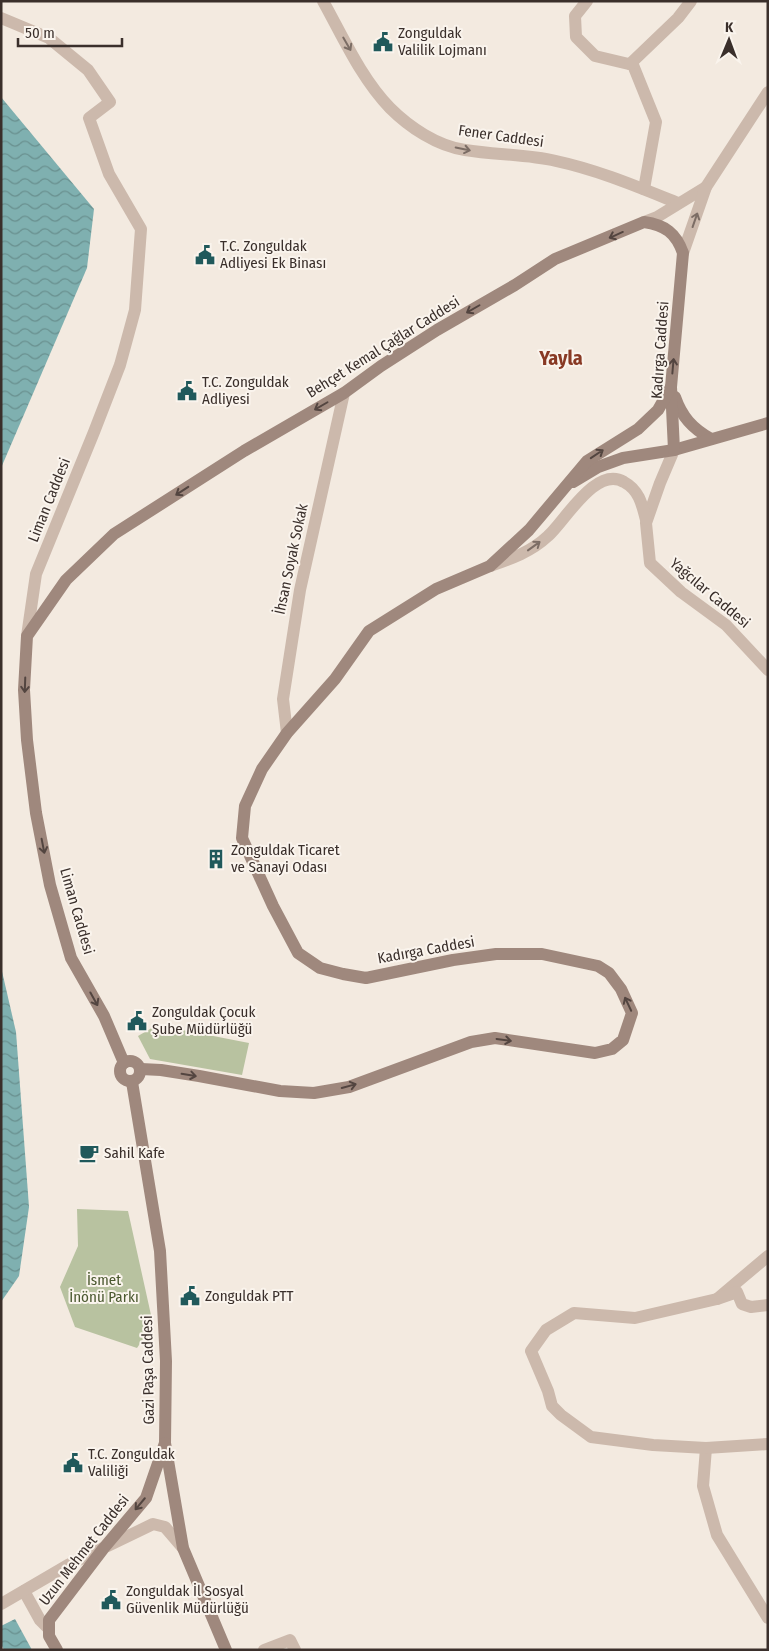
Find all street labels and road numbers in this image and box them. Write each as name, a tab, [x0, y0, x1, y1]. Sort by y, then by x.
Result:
street label: Fener Caddesi	[457, 121, 545, 151]
street label: Behçet Kemal Çağlar Caddesi	[303, 292, 463, 402]
street label: Kadırga Caddesi	[648, 300, 672, 400]
street label: Liman Caddesi	[24, 455, 74, 545]
street label: İhsan Soyak Sokak	[270, 502, 312, 616]
street label: Yağcılar Caddesi	[666, 554, 754, 632]
street label: Liman Caddesi	[56, 866, 98, 956]
street label: Kadırga Caddesi	[376, 933, 476, 967]
street label: Gazi Paşa Caddesi	[138, 1315, 158, 1425]
street label: Uzun Mehmet Caddesi	[35, 1491, 133, 1609]

